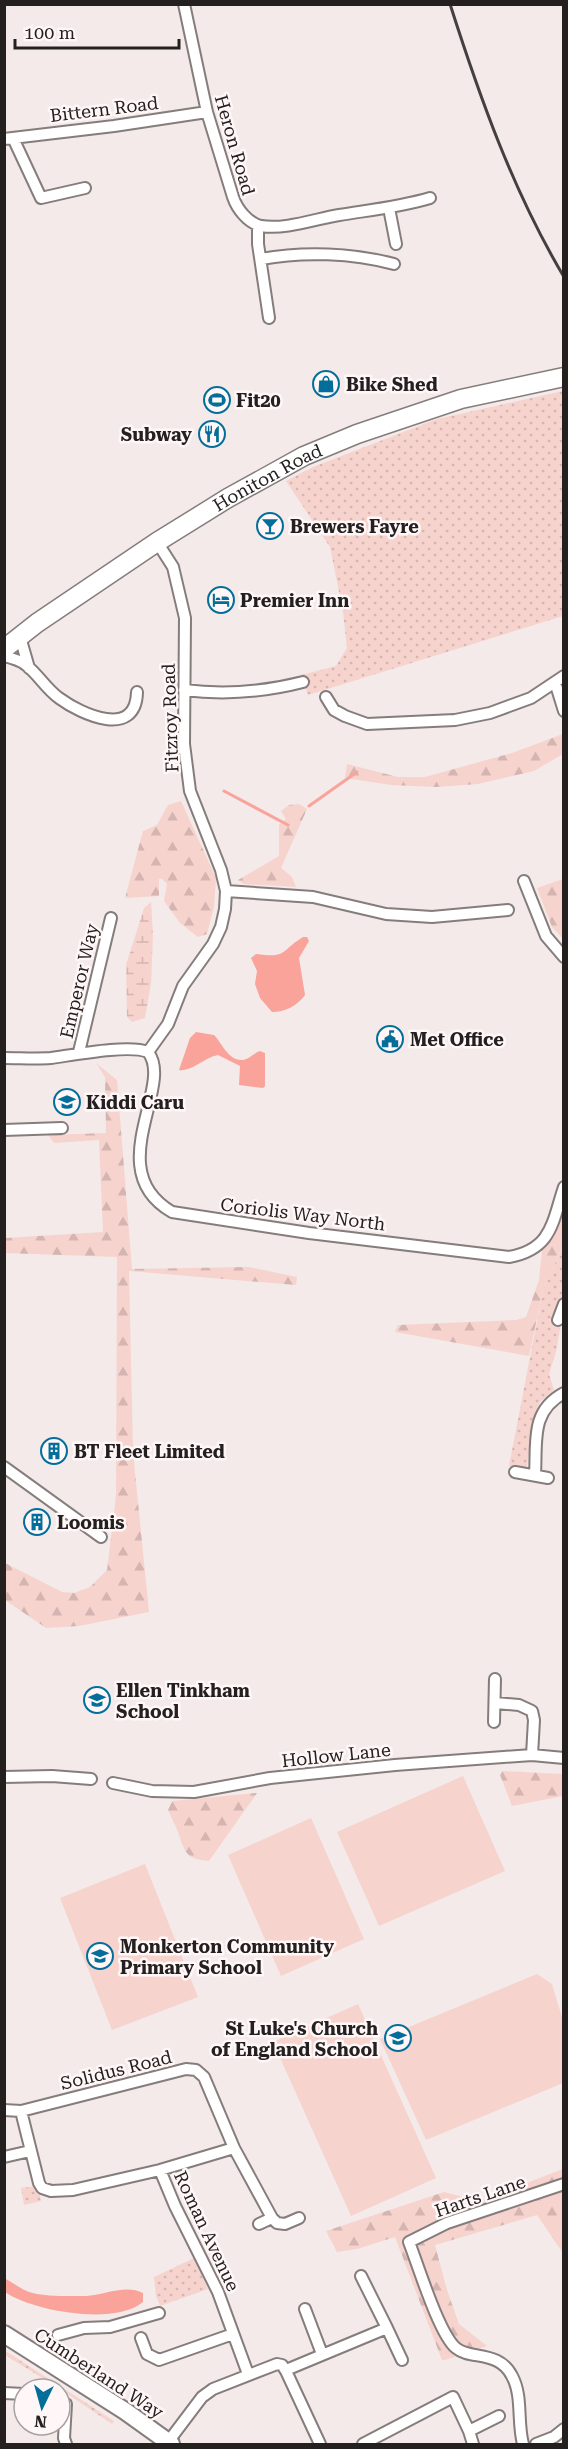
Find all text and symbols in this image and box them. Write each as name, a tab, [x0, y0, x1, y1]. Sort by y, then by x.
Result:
scale bar	[15, 12, 178, 50]
text: 100 m	[24, 22, 75, 43]
street label: Bittern Road	[49, 92, 160, 126]
street label: Heron Road	[211, 92, 259, 198]
shop icon: Bike Shed	[311, 369, 341, 399]
place label: Bike Shed	[346, 374, 438, 395]
sports icon: Fit20	[202, 385, 232, 415]
place label: Fit20	[236, 390, 281, 411]
restaurant icon: Subway	[197, 419, 227, 449]
place label: Subway	[121, 424, 192, 445]
street label: Honiton Road	[209, 439, 326, 515]
bar icon: Brewers Fayre	[255, 511, 285, 541]
place label: Brewers Fayre	[290, 516, 419, 537]
hotel icon: Premier Inn	[206, 585, 236, 615]
place label: Premier Inn	[240, 590, 349, 611]
street label: Fitzroy Road	[158, 663, 182, 773]
street label: Emperor Way	[56, 921, 103, 1041]
public building icon: Met Office	[375, 1024, 405, 1054]
place label: Met Office	[410, 1029, 504, 1050]
school or university icon: Kiddi Caru	[52, 1087, 82, 1117]
place label: Kiddi Caru	[86, 1092, 184, 1113]
street label: Coriolis Way North	[219, 1193, 387, 1235]
building icon: BT Fleet Limited	[39, 1436, 69, 1466]
place label: BT Fleet Limited	[74, 1441, 225, 1462]
building icon: Loomis	[22, 1507, 52, 1537]
place label: Loomis	[57, 1512, 125, 1533]
place label: Ellen Tinkham School	[116, 1680, 251, 1722]
school or university icon: Ellen Tinkham School	[82, 1685, 112, 1715]
street label: Hollow Lane	[280, 1739, 392, 1771]
place label: Monkerton Community Primary School	[120, 1936, 334, 1978]
school or university icon: Monkerton Community Primary School	[85, 1941, 115, 1971]
place label: St Luke's Church of England School	[211, 2018, 378, 2060]
school or university icon: St Luke's Church of England School	[383, 2023, 413, 2053]
street label: Solidus Road	[58, 2046, 174, 2094]
street label: Roman Avenue	[170, 2168, 244, 2295]
street label: Harts Lane	[432, 2171, 528, 2221]
street label: Cumberland Way	[30, 2323, 168, 2423]
north arrow	[12, 2377, 72, 2437]
text: N	[34, 2411, 48, 2431]

